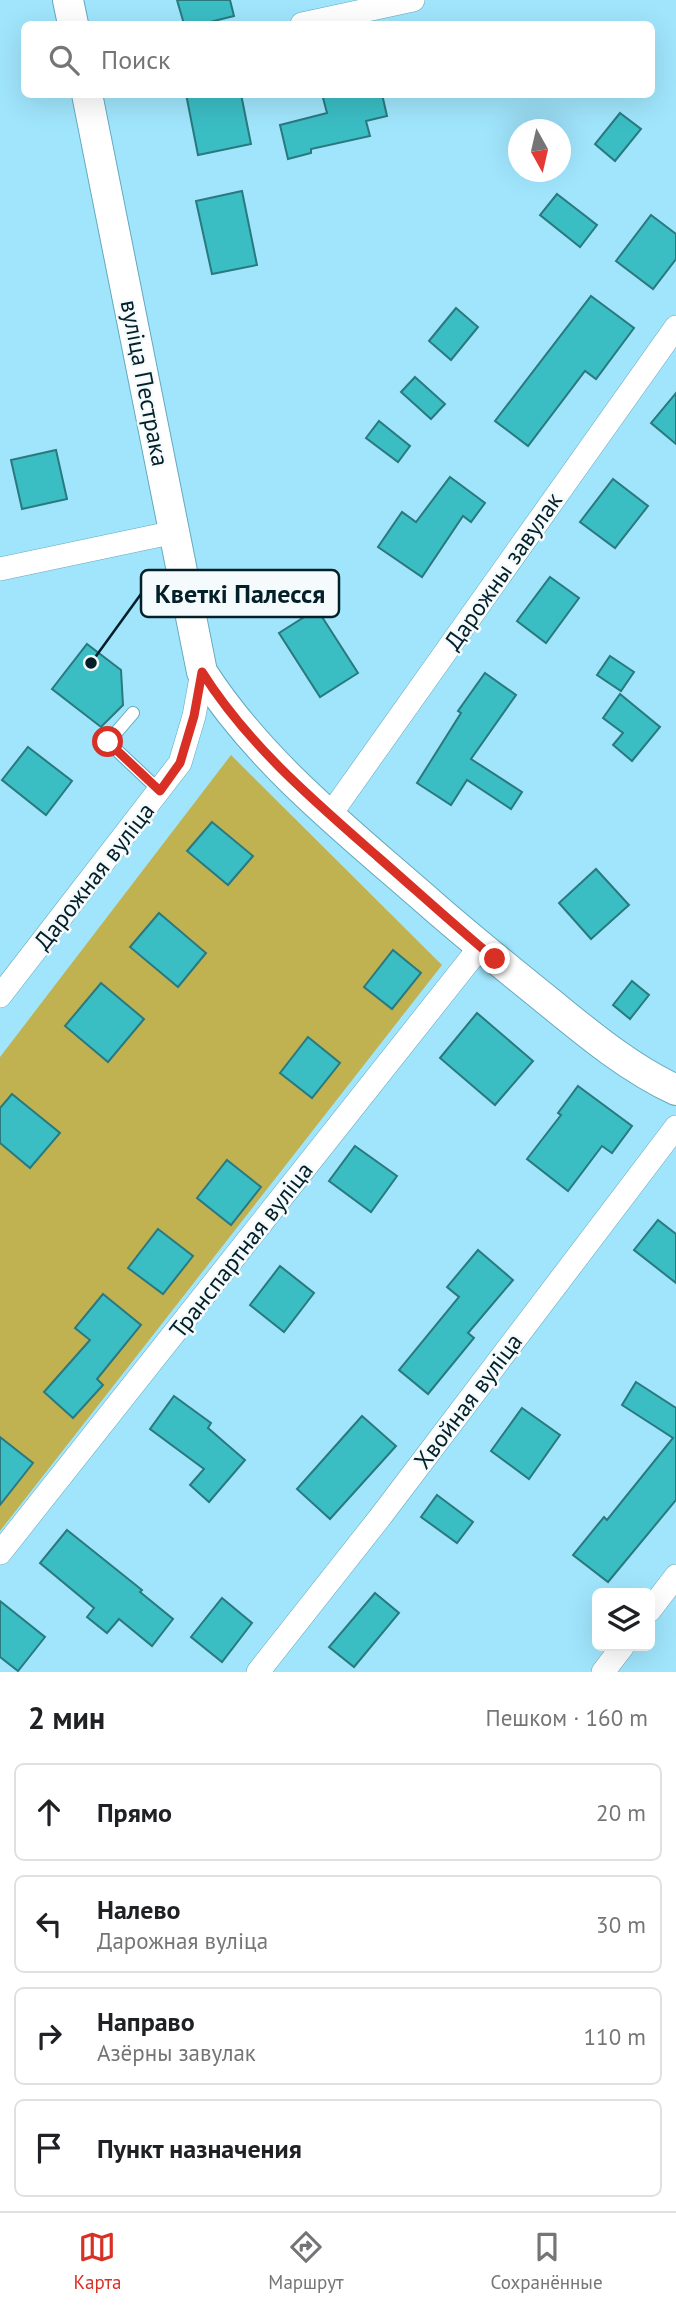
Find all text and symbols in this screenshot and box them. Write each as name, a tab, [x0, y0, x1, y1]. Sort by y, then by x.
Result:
search box	[21, 21, 655, 98]
icon: search	[45, 41, 83, 79]
text: Поиск	[101, 43, 170, 76]
north arrow	[508, 119, 571, 182]
street label: вуліца Пестрака	[114, 297, 176, 469]
street label: Дарожны завулак	[437, 486, 569, 656]
callout: Кветкі Палесся	[141, 570, 339, 617]
text: Кветкі Палесся	[155, 577, 325, 610]
route start	[92, 726, 123, 757]
street label: Дарожная вуліца	[27, 796, 161, 956]
route end	[479, 943, 510, 974]
street label: Транспартная вуліца	[163, 1156, 319, 1344]
street label: Хвойная вуліца	[407, 1327, 529, 1475]
map controls	[592, 1588, 655, 1651]
button: layers	[592, 1588, 655, 1651]
text: 2 мин	[28, 1698, 105, 1737]
text: Пешком · 160 m	[485, 1703, 648, 1732]
icon: ahead	[30, 1793, 68, 1831]
text: Прямо	[97, 1796, 172, 1829]
text: 20 m	[596, 1798, 646, 1827]
text: Налево	[97, 1893, 181, 1926]
icon: left	[30, 1905, 68, 1943]
text: 30 m	[596, 1910, 646, 1939]
text: Дарожная вуліца	[97, 1926, 268, 1955]
text: Направо	[97, 2005, 195, 2038]
icon: right	[30, 2017, 68, 2055]
text: 110 m	[584, 2022, 646, 2051]
text: Азёрны завулак	[97, 2038, 256, 2067]
icon: arrive	[30, 2129, 68, 2167]
text: Пункт назначения	[97, 2132, 302, 2165]
tab: Карта	[73, 2228, 121, 2294]
tab: Маршрут	[268, 2228, 344, 2294]
tab: Сохранённые	[490, 2228, 603, 2294]

